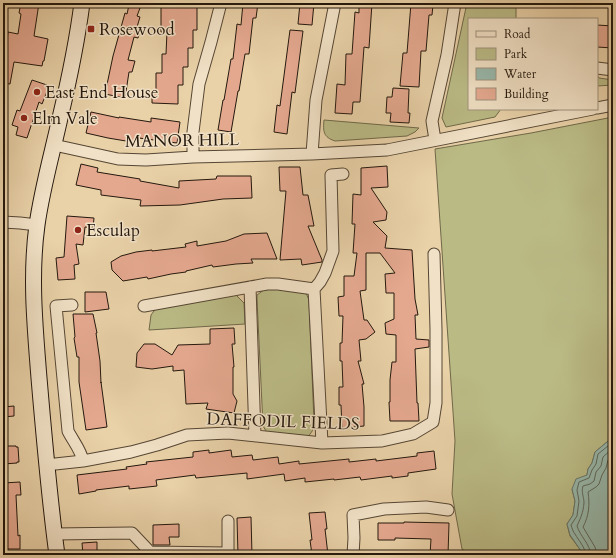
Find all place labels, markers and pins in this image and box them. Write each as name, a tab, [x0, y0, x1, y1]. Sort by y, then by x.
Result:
place label: Rosewood	[99, 18, 174, 41]
marker: Rosewood	[86, 24, 96, 34]
place label: East End House	[45, 81, 158, 104]
marker: East End House	[32, 87, 42, 97]
place label: Elm Vale	[32, 107, 98, 130]
marker: Elm Vale	[19, 113, 29, 123]
place label: Esculap	[86, 219, 140, 242]
marker: Esculap	[73, 225, 83, 235]

